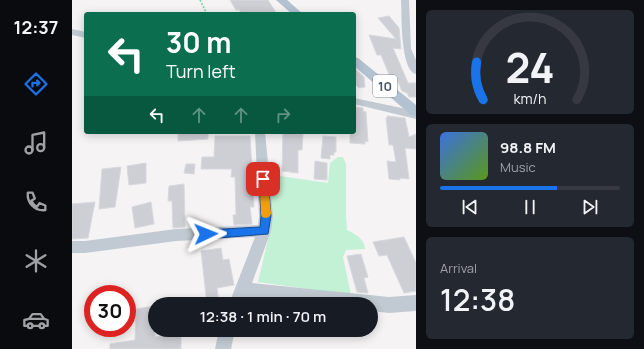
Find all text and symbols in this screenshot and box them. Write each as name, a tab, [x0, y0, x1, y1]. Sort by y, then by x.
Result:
text: 12:37	[14, 15, 58, 39]
text: 30 m	[166, 23, 231, 61]
icon: left	[100, 28, 152, 80]
text: 24	[505, 39, 555, 95]
text: Turn left	[166, 59, 236, 83]
icon: directions	[22, 70, 50, 98]
road number: 10	[373, 75, 397, 97]
text: km/h	[513, 89, 547, 108]
icon: left	[146, 104, 168, 126]
icon: ahead	[188, 104, 210, 126]
icon: ahead	[230, 104, 252, 126]
icon: right	[272, 104, 294, 126]
icon: music	[22, 129, 50, 157]
text: 98.8 FM	[500, 137, 556, 158]
text: Music	[500, 158, 536, 176]
pin	[246, 162, 280, 196]
icon: arrive	[252, 168, 274, 190]
icon: phone	[22, 188, 50, 216]
icon: previous	[459, 196, 481, 218]
icon: pause	[519, 196, 541, 218]
icon: next	[579, 196, 601, 218]
position arrow	[185, 213, 227, 255]
icon: climate	[22, 247, 50, 275]
text: Arrival	[440, 259, 477, 277]
text: 12:38	[440, 279, 515, 320]
speed limit sign: 30	[84, 285, 136, 337]
icon: car	[22, 306, 50, 334]
text: 12:38 · 1 min · 70 m	[200, 306, 326, 327]

